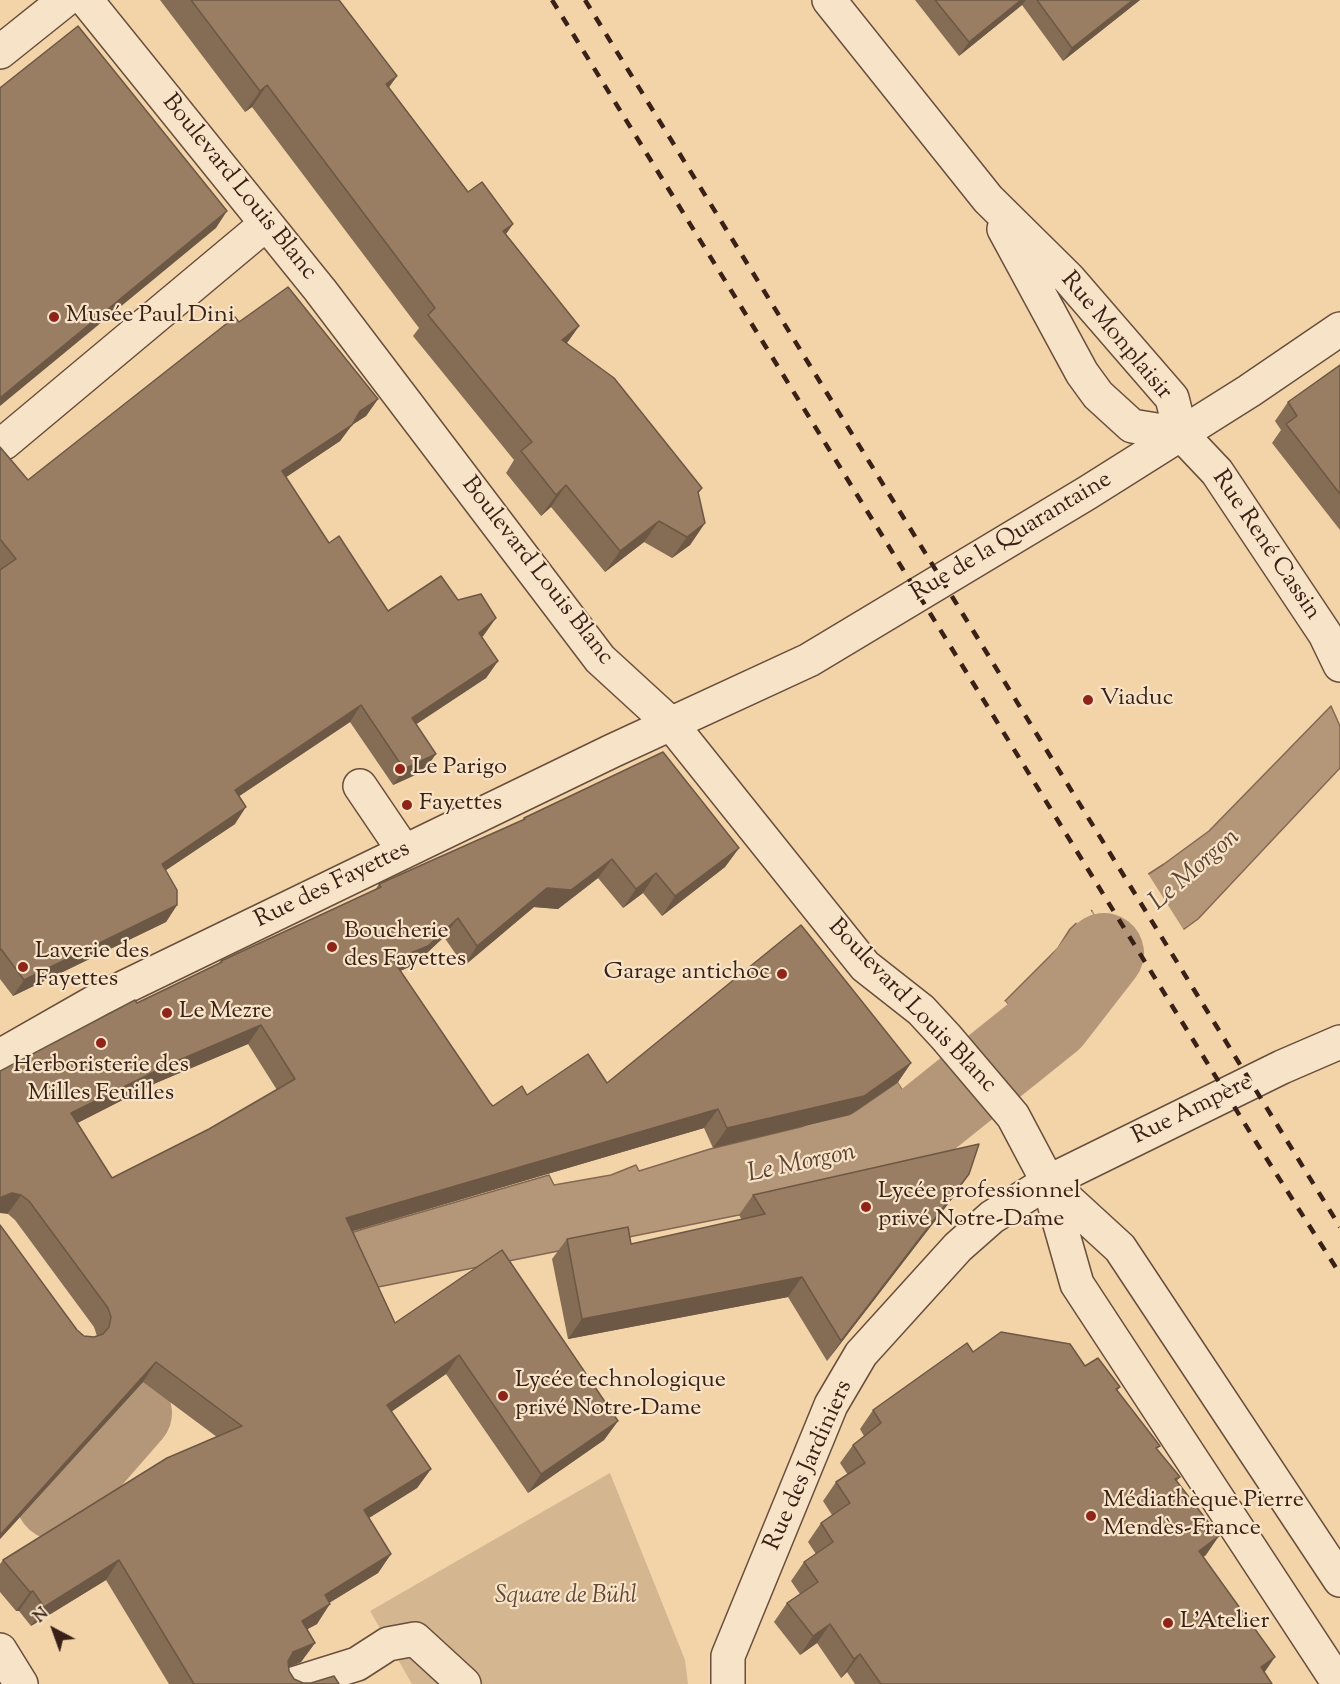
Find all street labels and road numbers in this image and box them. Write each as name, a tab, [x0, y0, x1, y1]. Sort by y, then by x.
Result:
street label: Boulevard Louis Blanc	[154, 89, 322, 287]
street label: Rue Monplaisir	[1053, 267, 1177, 407]
street label: Rue René Cassin	[1204, 466, 1326, 626]
street label: Rue de la Quarantaine	[906, 467, 1118, 609]
street label: Boulevard Louis Blanc	[454, 472, 618, 672]
street label: Rue des Fayettes	[251, 836, 415, 936]
street label: Boulevard Louis Blanc	[821, 914, 1001, 1100]
street label: Rue Ampère	[1128, 1069, 1258, 1153]
street label: Rue des Jardiniers	[760, 1376, 860, 1556]

